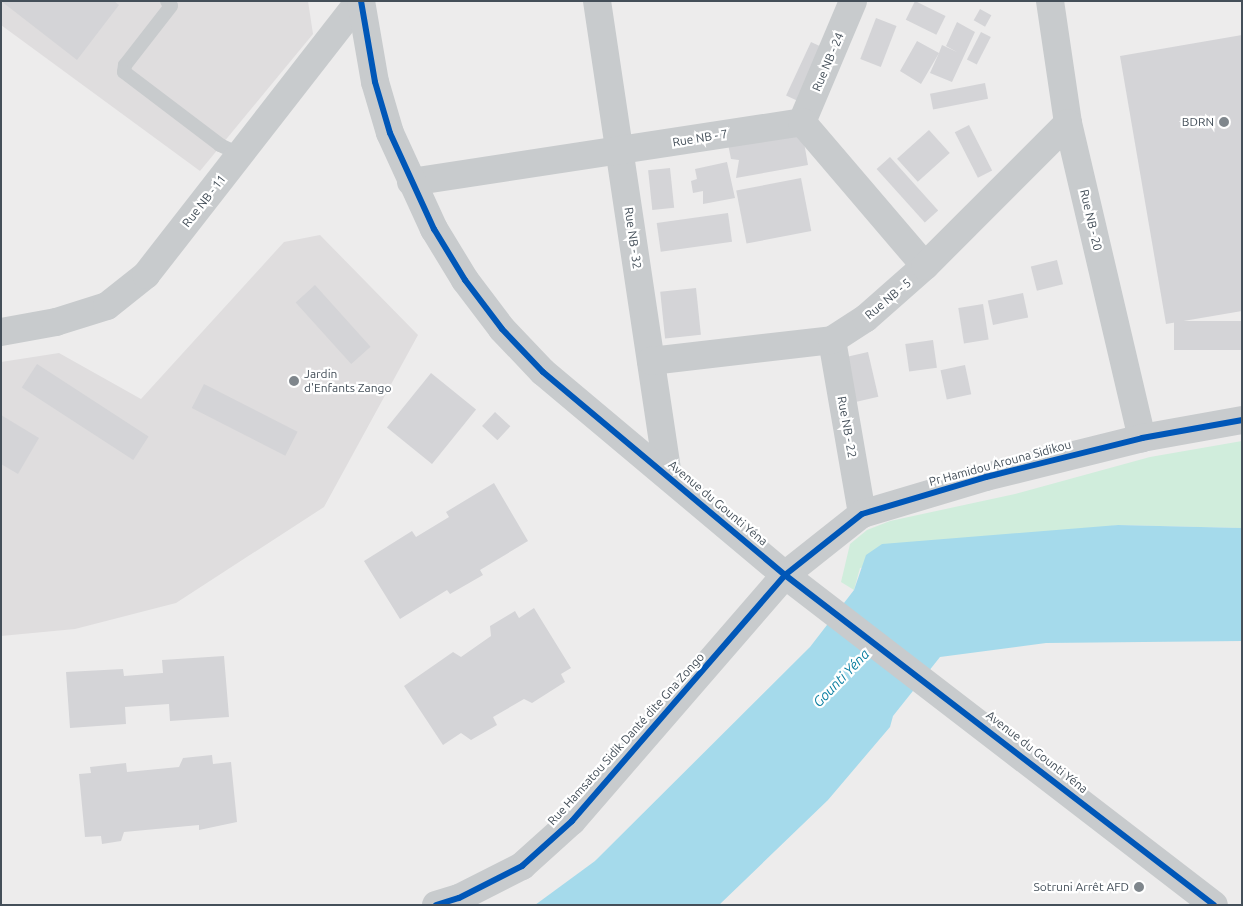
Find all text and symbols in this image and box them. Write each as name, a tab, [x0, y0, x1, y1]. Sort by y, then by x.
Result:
street label: Rue NB - 24	[809, 30, 847, 94]
place label: BDRN	[1182, 115, 1214, 129]
marker: BDRN	[1218, 116, 1230, 128]
street label: Rue NB - 7	[671, 127, 729, 149]
street label: Rue NB - 11	[179, 172, 229, 230]
street label: Rue NB - 20	[1077, 188, 1105, 252]
street label: Rue NB - 32	[622, 206, 644, 270]
street label: Rue NB - 5	[862, 276, 914, 322]
place label: Jardin d'Enfants Zango	[304, 367, 391, 395]
marker: Jardin d'Enfants Zango	[288, 375, 300, 387]
street label: Rue NB - 22	[834, 395, 860, 459]
street label: Pr Hamidou Arouna Sidikou	[927, 437, 1073, 489]
street label: Avenue du Gounti Yéna	[666, 457, 770, 549]
water label: Gounti Yéna	[809, 646, 873, 710]
street label: Rue Hamsatou Sidik Danté dite Gna Zongo	[545, 650, 707, 828]
street label: Avenue du Gounti Yéna	[983, 708, 1091, 796]
place label: Sotruni Arrêt AFD	[1034, 880, 1129, 894]
marker: Sotruni Arrêt AFD	[1133, 881, 1145, 893]

